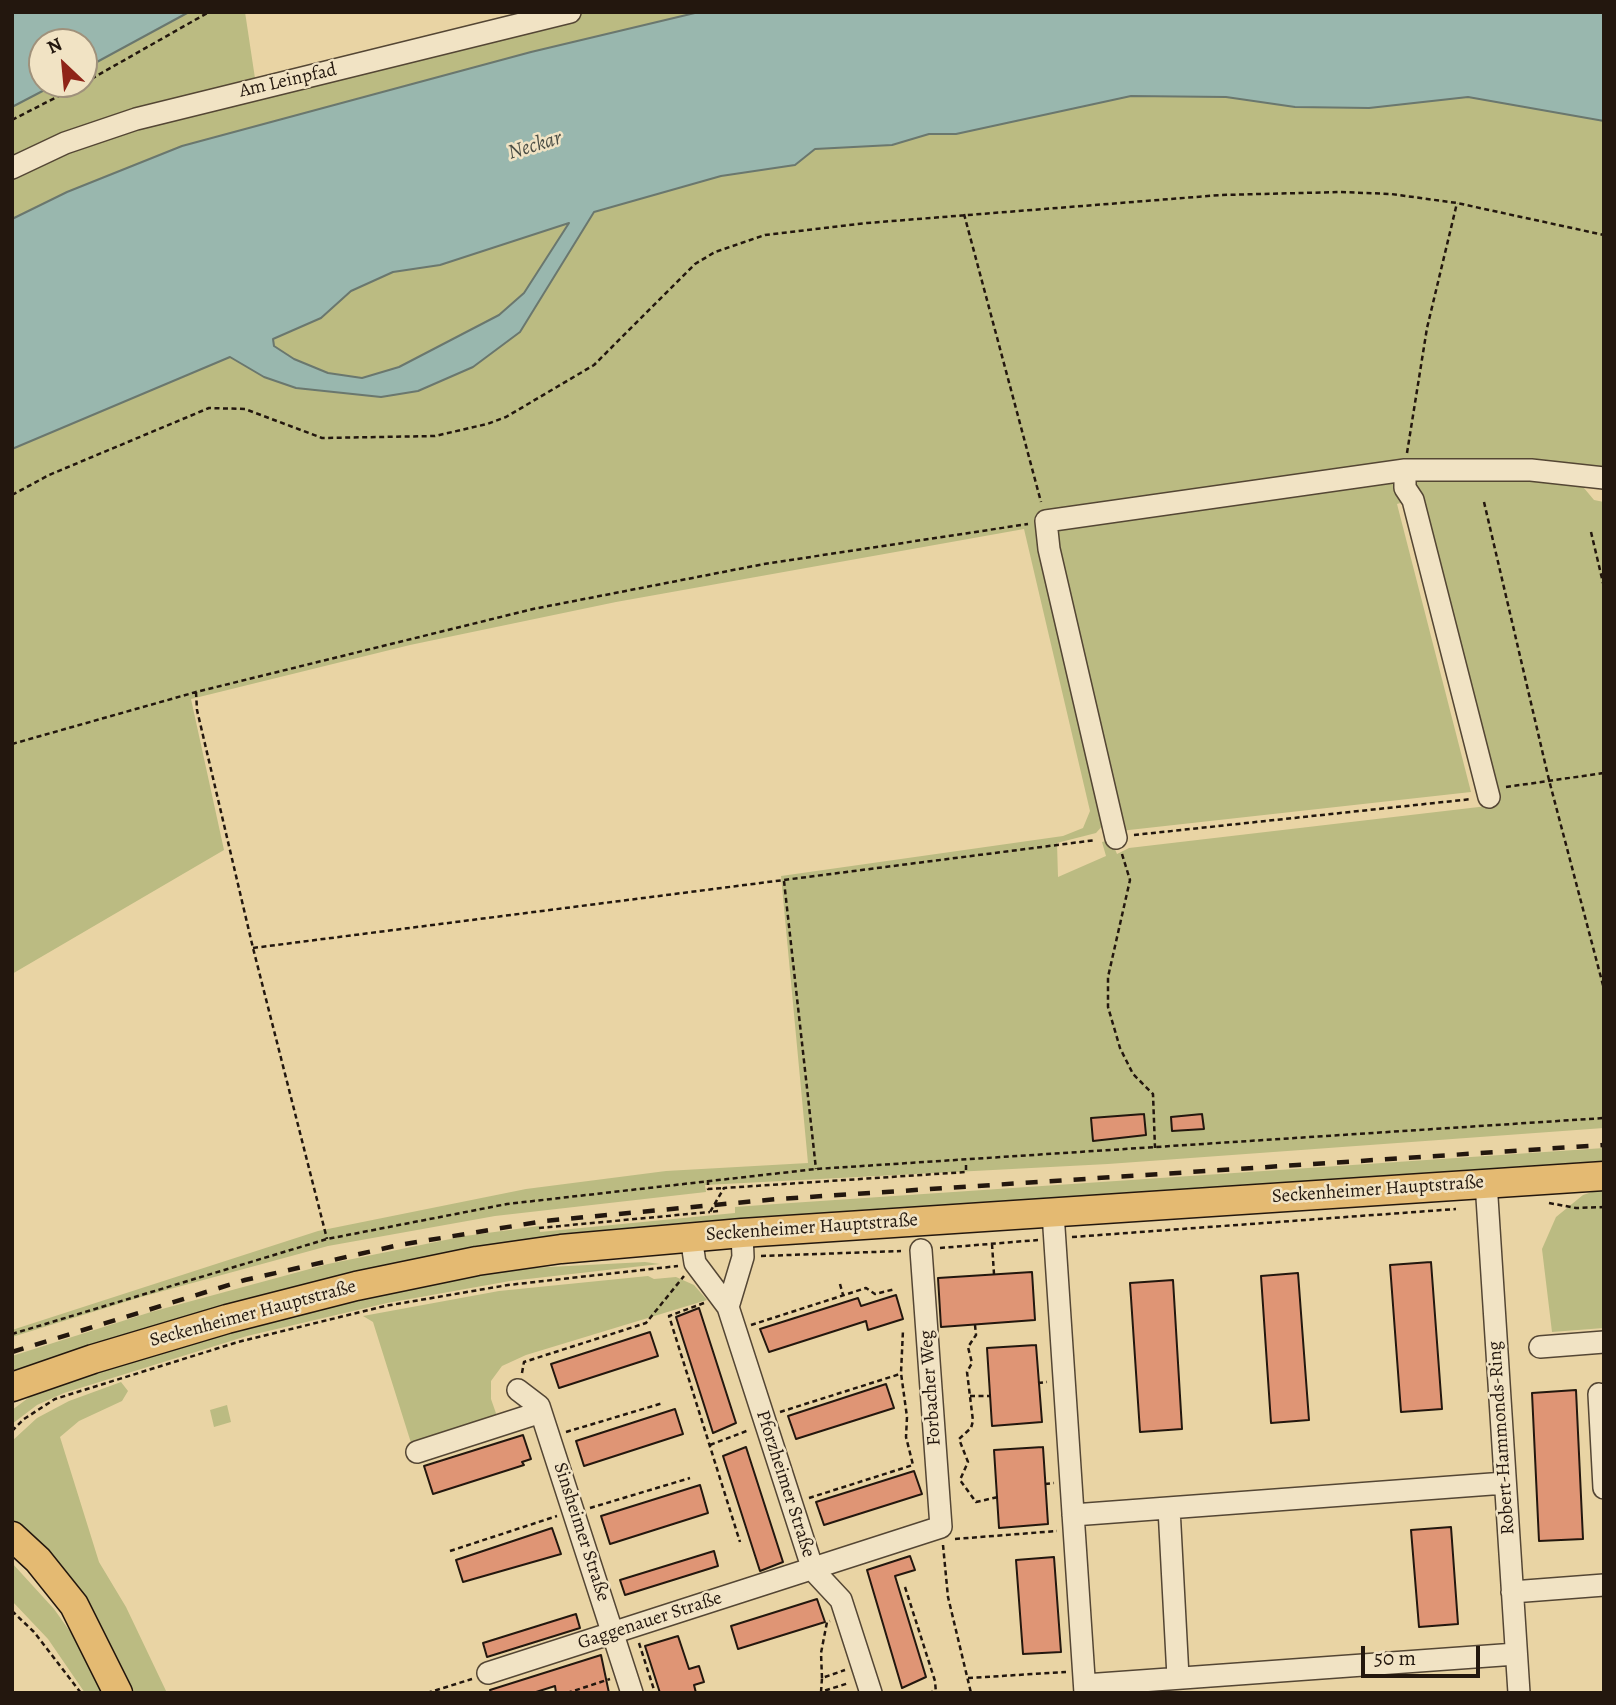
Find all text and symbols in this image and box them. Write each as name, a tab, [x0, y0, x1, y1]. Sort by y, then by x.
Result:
north arrow	[28, 28, 98, 98]
text: N	[43, 31, 67, 61]
street label: Am Leinpfad	[237, 59, 339, 103]
water label: Neckar	[505, 126, 565, 166]
street label: Seckenheimer Hauptstraße	[1271, 1171, 1485, 1209]
street label: Seckenheimer Hauptstraße	[705, 1209, 919, 1247]
street label: Seckenheimer Hauptstraße	[147, 1275, 359, 1353]
street label: Forbacher Weg	[916, 1329, 946, 1447]
street label: Robert-Hammonds-Ring	[1484, 1340, 1520, 1536]
street label: Pforzheimer Straße	[750, 1408, 820, 1560]
street label: Sinsheimer Straße	[548, 1460, 614, 1604]
street label: Gaggenauer Straße	[575, 1587, 725, 1655]
scale bar	[1364, 1632, 1483, 1676]
text: 50 m	[1374, 1644, 1416, 1672]

